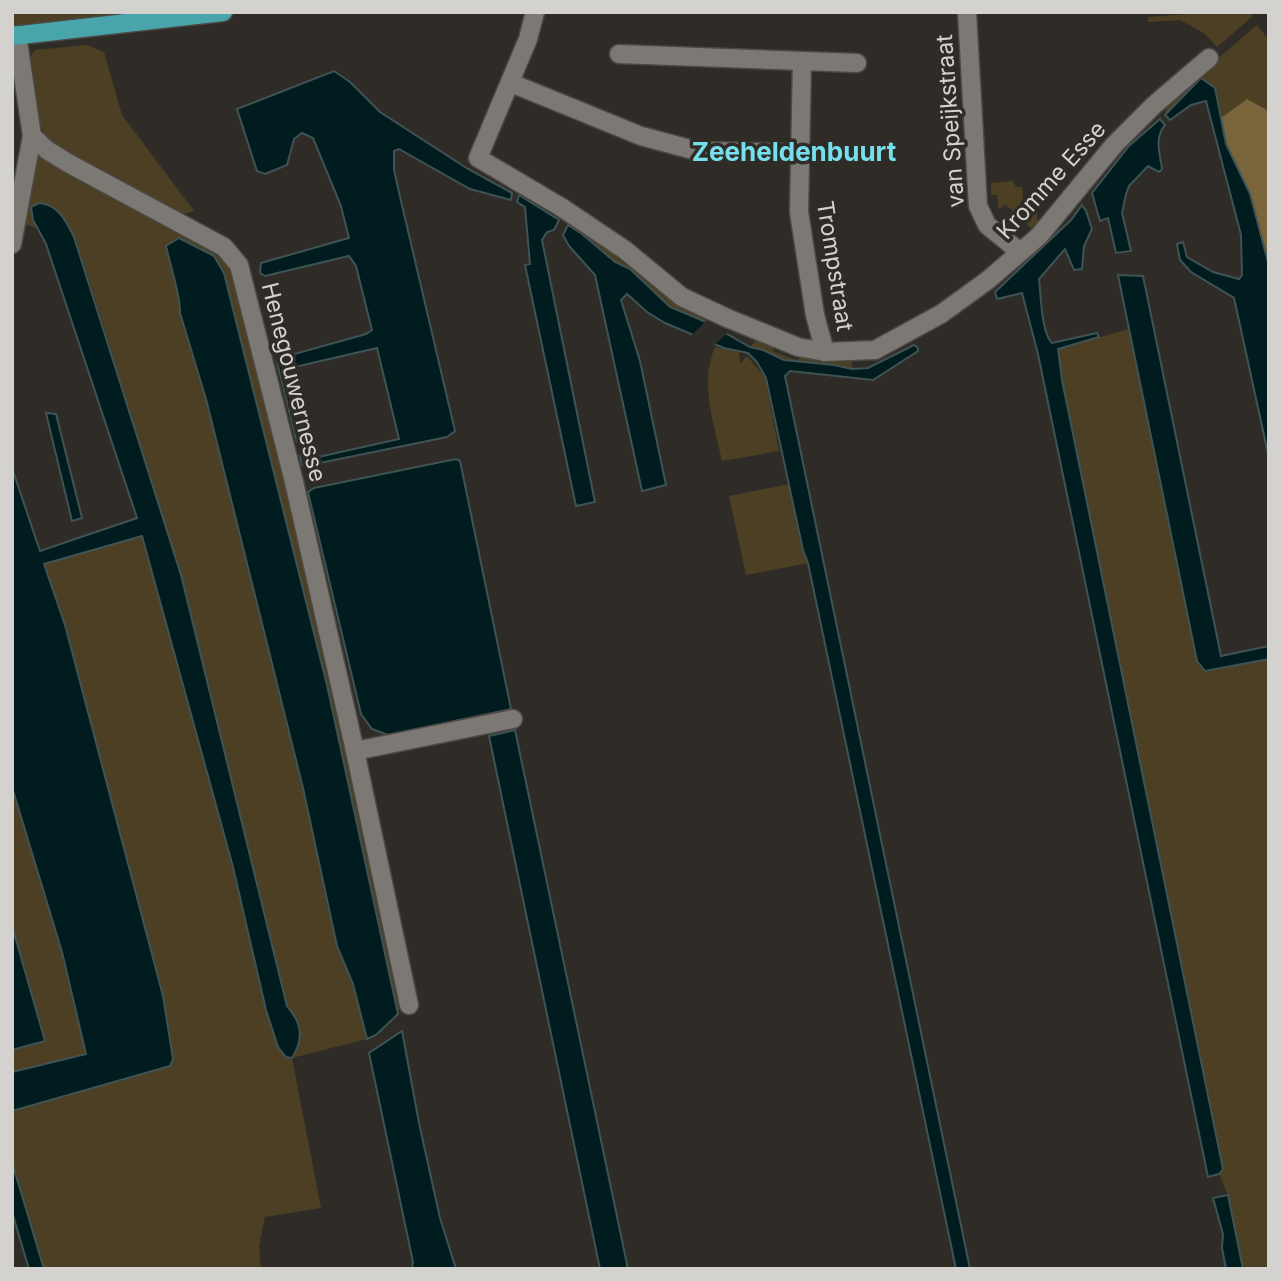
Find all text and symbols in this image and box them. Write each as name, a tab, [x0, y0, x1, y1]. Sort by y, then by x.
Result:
street label: van Speijkstraat	[930, 33, 970, 209]
street label: Kromme Esse	[991, 115, 1111, 245]
district label: Zeeheldenbuurt	[692, 136, 897, 167]
street label: Trompstraat	[811, 199, 859, 334]
street label: Henegouwernesse	[256, 279, 332, 485]

